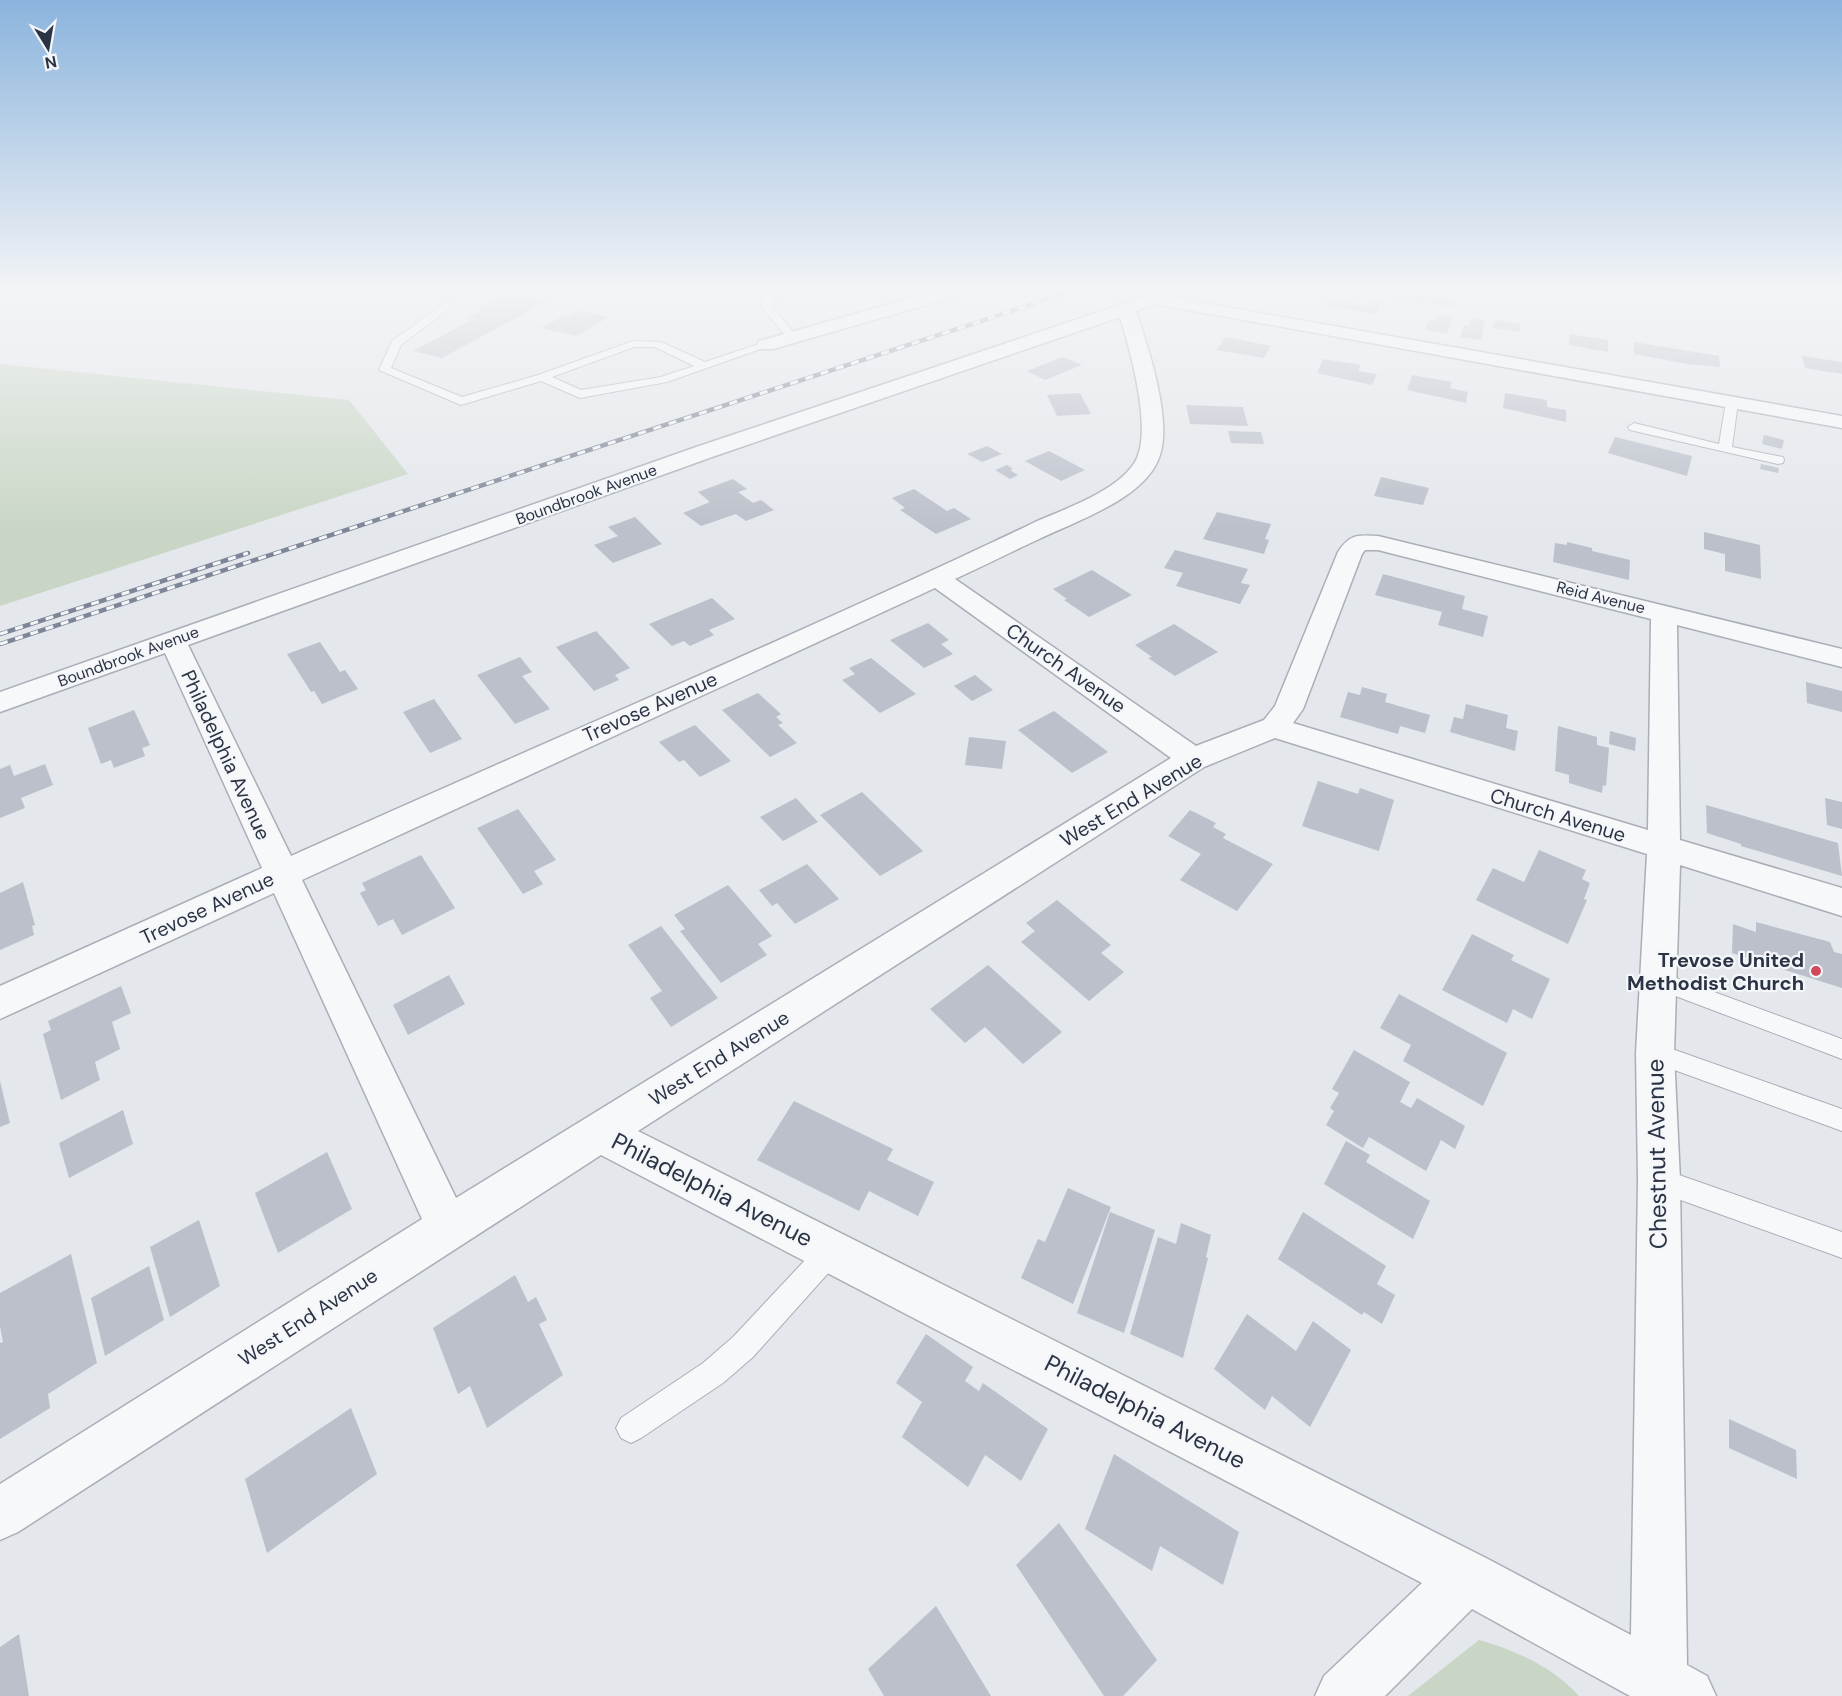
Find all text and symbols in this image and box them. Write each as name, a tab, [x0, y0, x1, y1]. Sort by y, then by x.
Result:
north arrow	[18, 18, 78, 78]
text: N	[43, 51, 58, 74]
street label: Boundbrook Avenue	[513, 459, 660, 530]
street label: Reid Avenue	[1554, 576, 1647, 619]
street label: Church Avenue	[1001, 617, 1131, 719]
street label: Boundbrook Avenue	[55, 621, 202, 692]
street label: Philadelphia Avenue	[175, 666, 277, 844]
street label: Trevose Avenue	[579, 666, 721, 748]
street label: West End Avenue	[1055, 747, 1207, 853]
street label: Church Avenue	[1487, 782, 1629, 848]
street label: Trevose Avenue	[136, 866, 278, 950]
place label: Trevose United Methodist Church	[1627, 947, 1804, 996]
marker: Trevose United Methodist Church	[1809, 964, 1823, 978]
street label: West End Avenue	[644, 1004, 794, 1112]
street label: Chestnut Avenue	[1639, 1059, 1674, 1249]
street label: Philadelphia Avenue	[607, 1125, 818, 1254]
street label: West End Avenue	[233, 1262, 383, 1372]
street label: Philadelphia Avenue	[1040, 1347, 1251, 1476]

